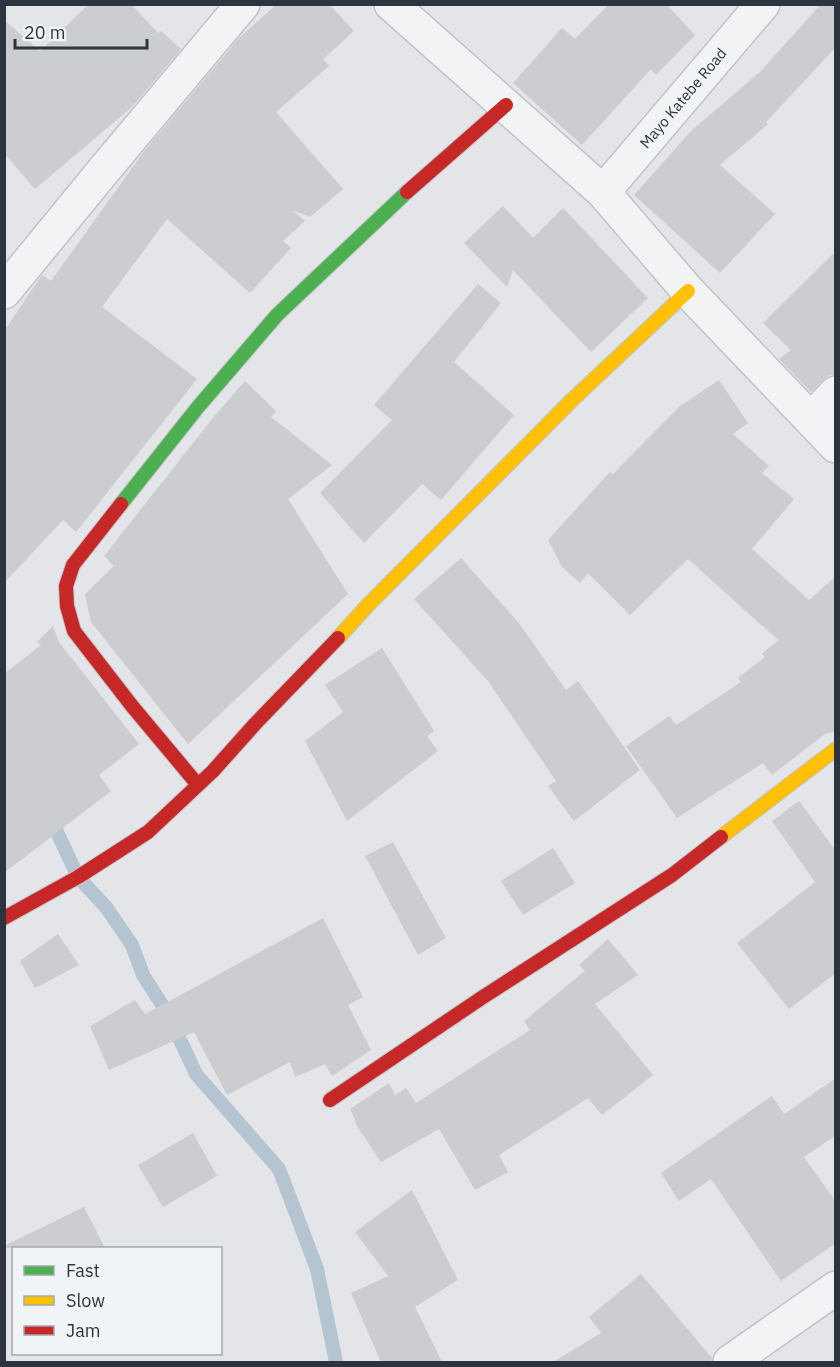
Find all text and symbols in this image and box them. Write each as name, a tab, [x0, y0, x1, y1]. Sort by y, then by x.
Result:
scale bar	[15, 12, 147, 50]
text: 20 m	[24, 21, 66, 44]
street label: Mayo Katebe Road	[635, 44, 731, 152]
legend	[12, 1247, 222, 1355]
text: Fast	[66, 1259, 100, 1282]
text: Slow	[66, 1289, 105, 1312]
text: Jam	[66, 1319, 101, 1342]

